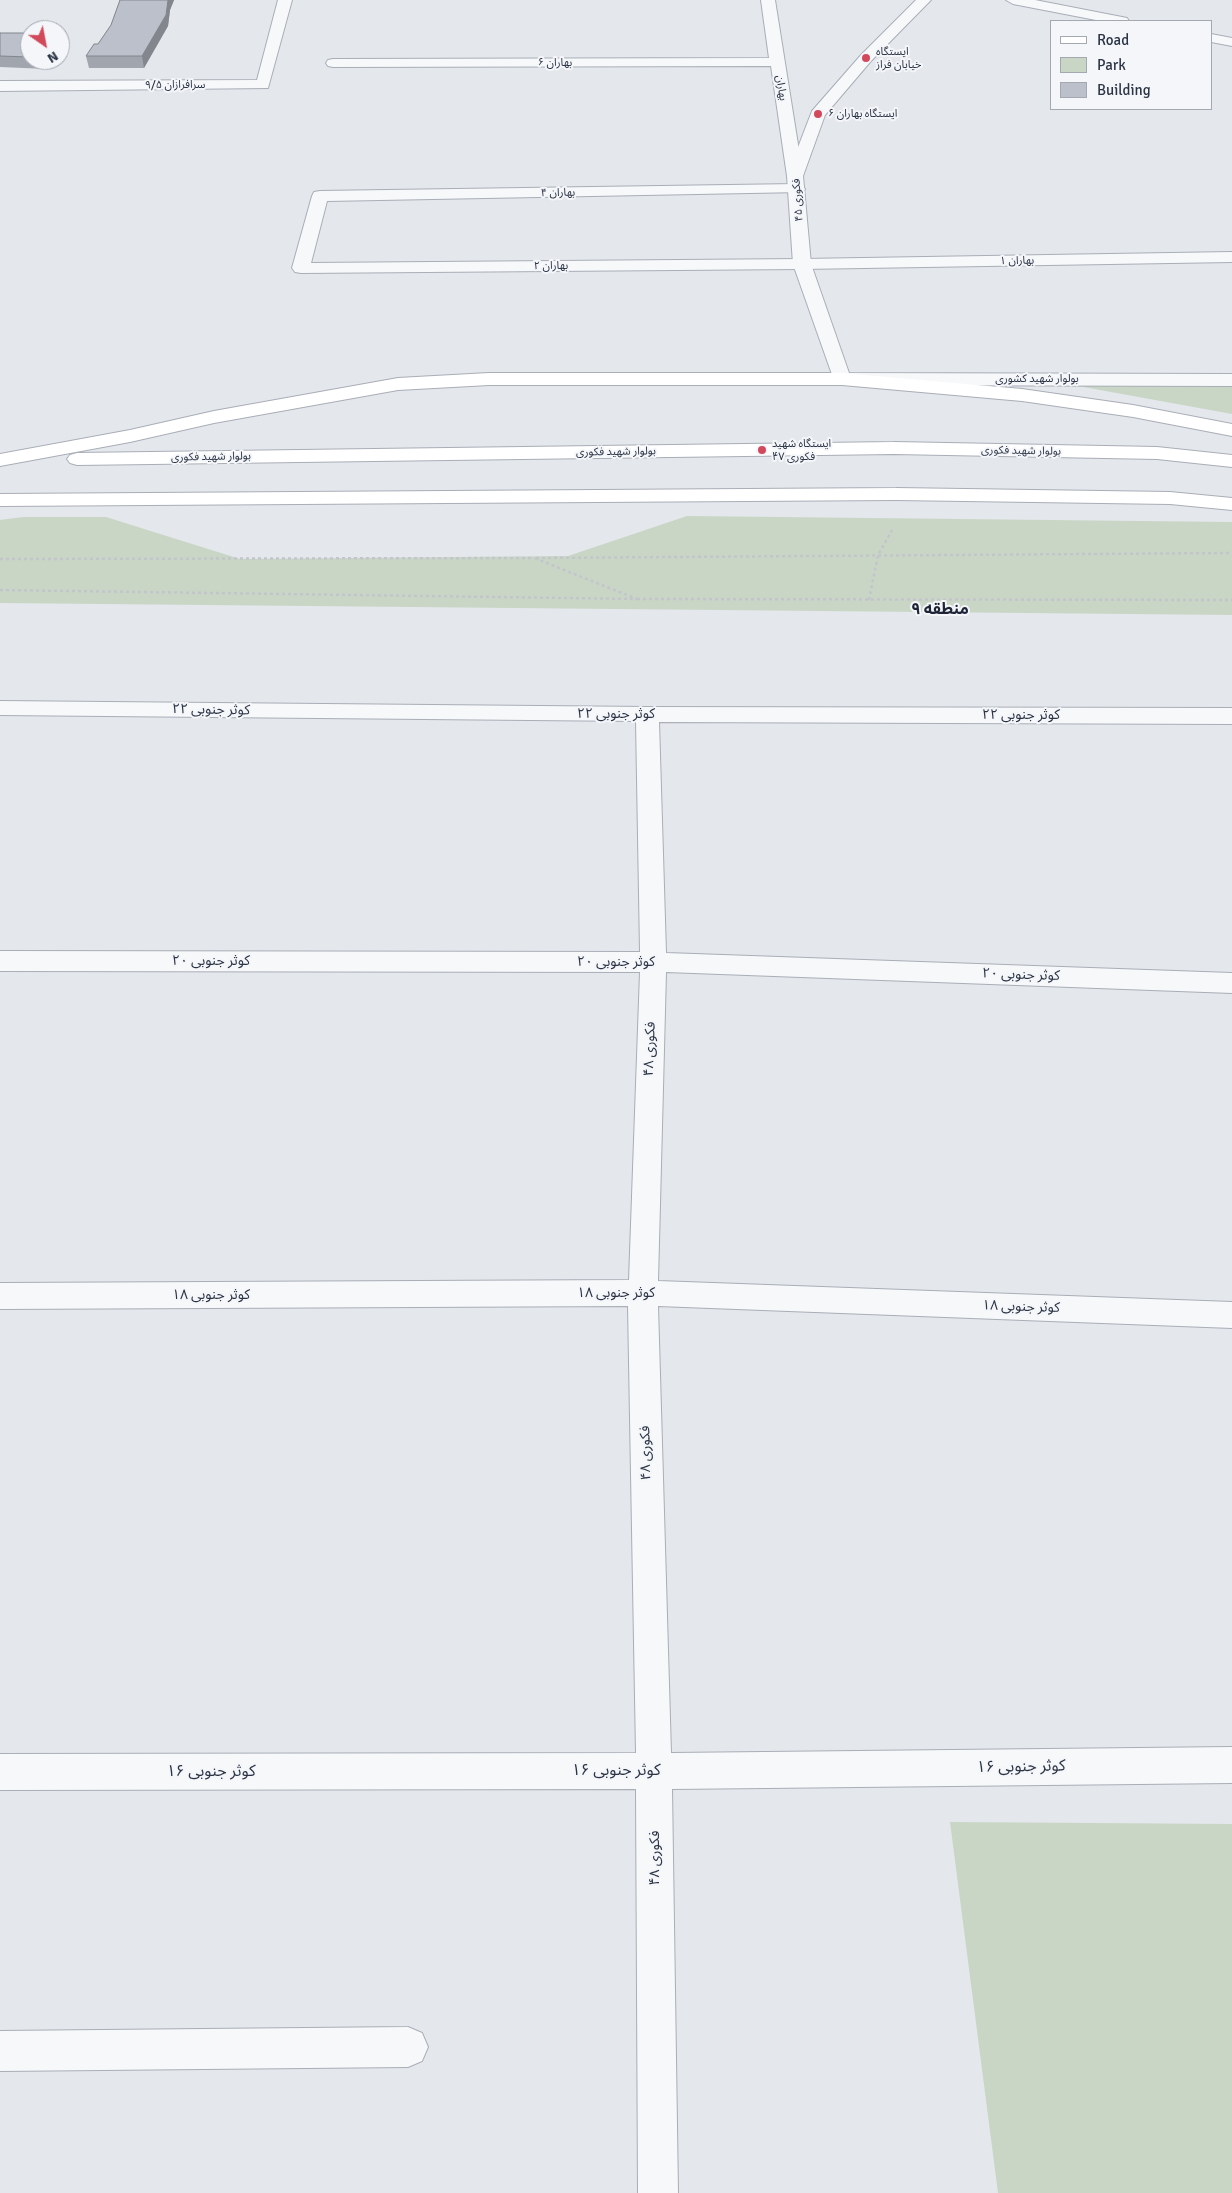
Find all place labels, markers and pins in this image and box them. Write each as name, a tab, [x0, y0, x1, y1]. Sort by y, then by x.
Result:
place label: ایستگاه خیابان فراز	[876, 45, 922, 71]
marker: ایستگاه خیابان فراز	[860, 52, 872, 64]
place label: ایستگاه بهاران ۶	[828, 107, 897, 121]
marker: ایستگاه بهاران ۶	[812, 108, 824, 120]
place label: ایستگاه شهید فکوری ۴۷	[772, 437, 831, 463]
marker: ایستگاه شهید فکوری ۴۷	[756, 444, 768, 456]

